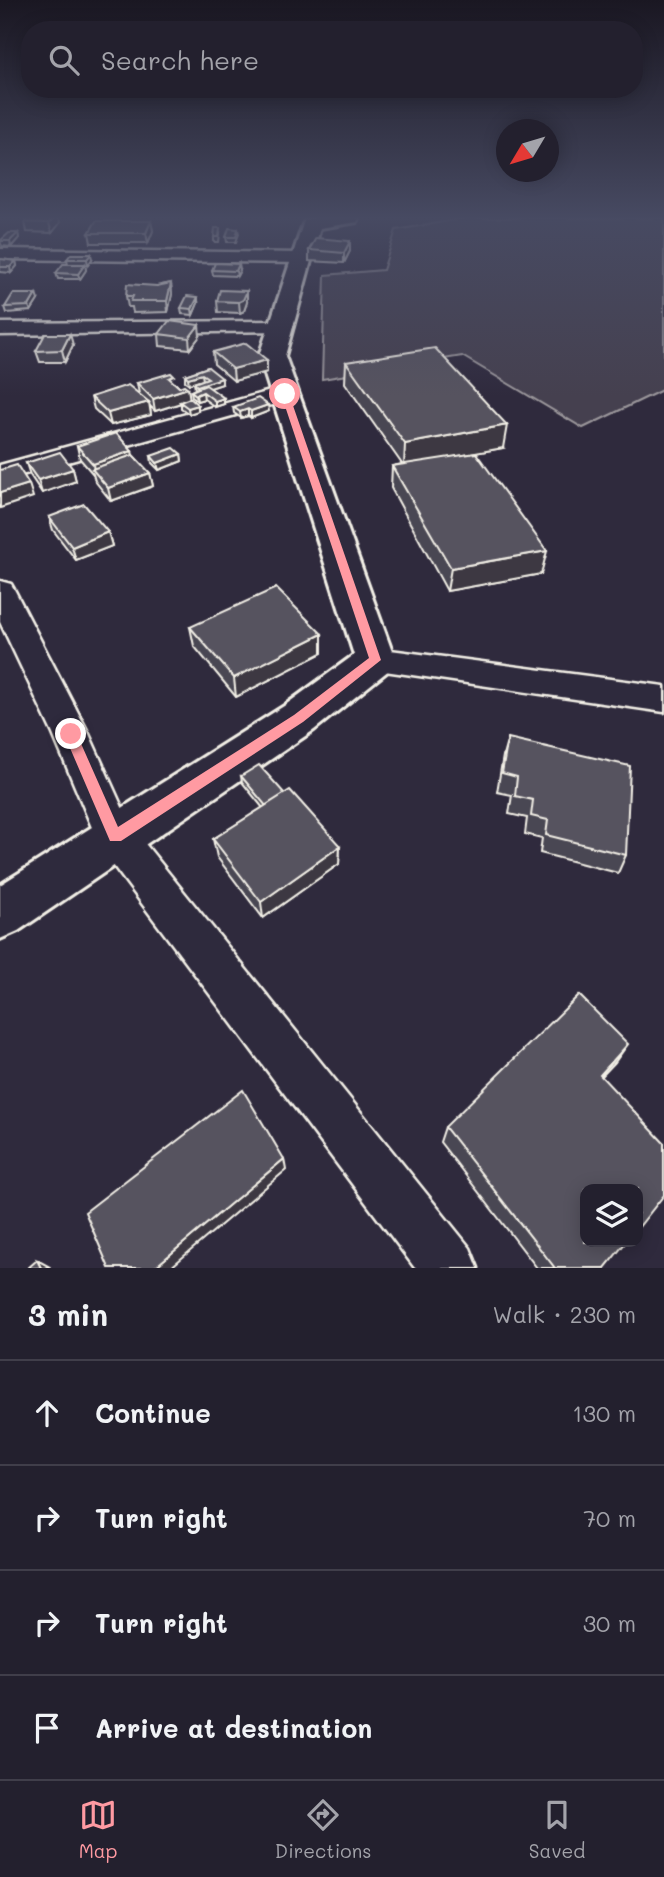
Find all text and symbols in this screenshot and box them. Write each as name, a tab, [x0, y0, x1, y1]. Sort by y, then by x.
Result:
search box	[21, 21, 643, 98]
icon: search	[45, 41, 83, 79]
text: Search here	[101, 43, 259, 77]
north arrow	[496, 119, 559, 182]
route start	[269, 378, 300, 409]
route end	[55, 718, 86, 749]
map controls	[580, 1184, 643, 1247]
button: layers	[580, 1184, 643, 1247]
text: 3 min	[28, 1294, 108, 1334]
text: Walk · 230 m	[493, 1299, 636, 1329]
icon: ahead	[28, 1394, 66, 1432]
text: Continue	[95, 1396, 211, 1430]
text: 130 m	[572, 1398, 636, 1428]
icon: right	[28, 1499, 66, 1537]
text: Turn right	[95, 1501, 228, 1535]
text: 70 m	[583, 1503, 636, 1533]
icon: right	[28, 1604, 66, 1642]
text: Turn right	[95, 1606, 228, 1640]
text: 30 m	[583, 1608, 636, 1638]
icon: arrive	[28, 1709, 66, 1747]
text: Arrive at destination	[95, 1711, 372, 1745]
tab: Map	[79, 1796, 117, 1863]
tab: Directions	[275, 1796, 371, 1863]
tab: Saved	[529, 1796, 585, 1863]

